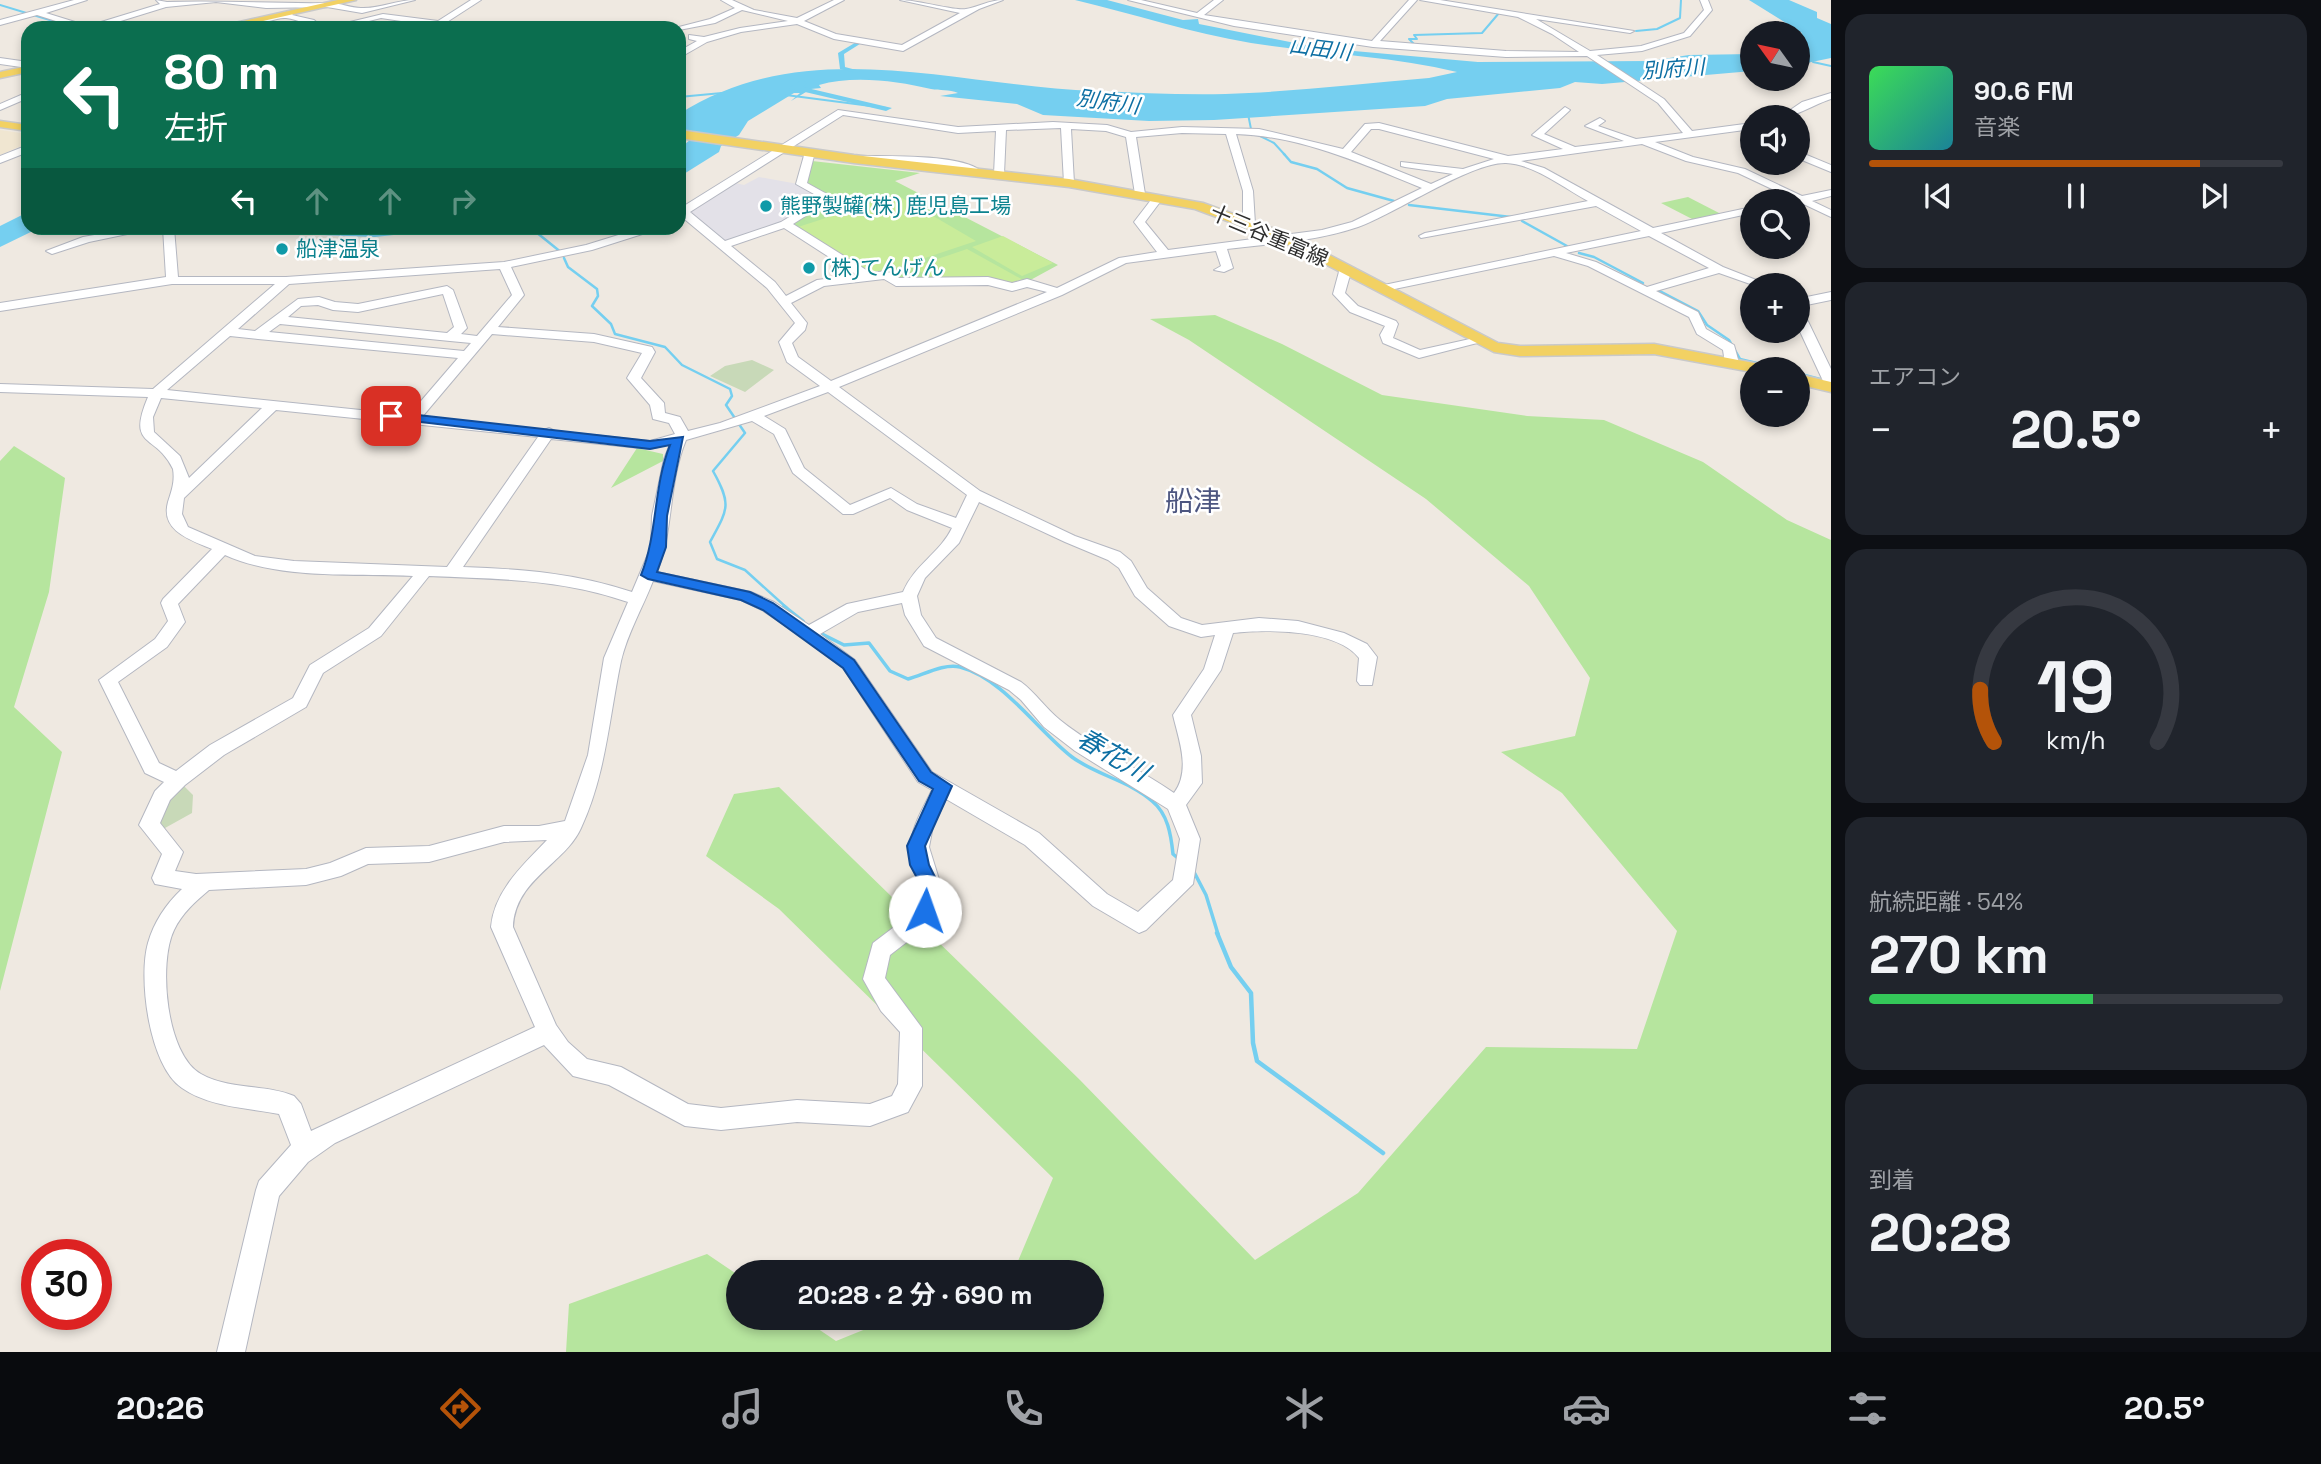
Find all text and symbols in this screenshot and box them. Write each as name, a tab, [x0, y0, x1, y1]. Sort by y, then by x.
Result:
north arrow	[1740, 21, 1810, 91]
map controls	[1740, 21, 1810, 427]
water label: 山田川	[1287, 31, 1355, 66]
text: 80 m	[164, 41, 279, 103]
icon: left	[49, 49, 140, 140]
water label: 別府川	[1641, 53, 1707, 84]
text: 90.6 FM	[1974, 74, 2074, 108]
water label: 別府川	[1075, 84, 1143, 120]
button: sound	[1740, 105, 1810, 175]
text: 左折	[164, 108, 228, 148]
text: 音楽	[1974, 112, 2020, 142]
icon: previous	[1919, 177, 1957, 215]
icon: pause	[2057, 177, 2095, 215]
icon: next	[2195, 177, 2233, 215]
icon: left	[225, 182, 263, 220]
icon: ahead	[298, 182, 336, 220]
icon: ahead	[371, 182, 409, 220]
icon: right	[444, 182, 482, 220]
button: search	[1740, 189, 1810, 259]
place label: 熊野製罐(株) 鹿児島工場	[780, 192, 1011, 219]
marker: 熊野製罐(株) 鹿児島工場	[758, 198, 774, 214]
street label: 十三谷重富線	[1206, 198, 1332, 273]
place label: 船津温泉	[296, 235, 380, 262]
marker: 船津温泉	[274, 241, 290, 257]
place label: (株)てんげん	[823, 254, 944, 281]
marker: (株)てんげん	[801, 260, 817, 276]
button: +	[1740, 273, 1810, 343]
button: −	[1740, 357, 1810, 427]
text: エアコン	[1869, 362, 1961, 392]
pin	[361, 386, 421, 446]
icon: arrive	[372, 397, 410, 435]
text: 20.5°	[2010, 397, 2142, 463]
text: −	[1869, 406, 1893, 454]
text: +	[2259, 406, 2283, 454]
district label: 船津	[1165, 483, 1221, 519]
text: 19	[2037, 640, 2115, 733]
water label: 春花川	[1071, 721, 1158, 791]
text: km/h	[2046, 724, 2106, 756]
position arrow	[888, 874, 962, 948]
text: 航続距離 · 54%	[1869, 887, 2023, 917]
text: 270 km	[1869, 922, 2049, 988]
text: 到着	[1869, 1165, 1915, 1195]
text: 20:28	[1869, 1200, 2011, 1266]
speed limit sign: 30	[21, 1239, 112, 1330]
text: 20:28 · 2 分 · 690 m	[798, 1278, 1032, 1312]
icon: directions	[436, 1384, 485, 1433]
icon: music	[718, 1384, 767, 1433]
icon: phone	[999, 1384, 1048, 1433]
icon: climate	[1280, 1384, 1329, 1433]
icon: car	[1562, 1384, 1611, 1433]
icon: filters	[1843, 1384, 1892, 1433]
text: 20:26	[116, 1388, 204, 1428]
text: 20.5°	[2124, 1388, 2205, 1428]

